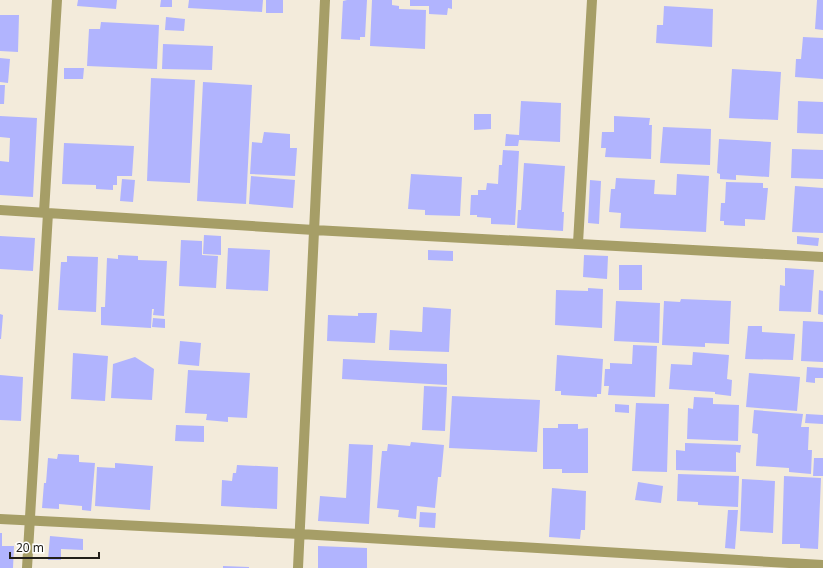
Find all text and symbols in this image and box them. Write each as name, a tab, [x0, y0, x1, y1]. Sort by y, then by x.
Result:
scale bar	[10, 534, 99, 560]
text: 20 m	[16, 539, 44, 556]

